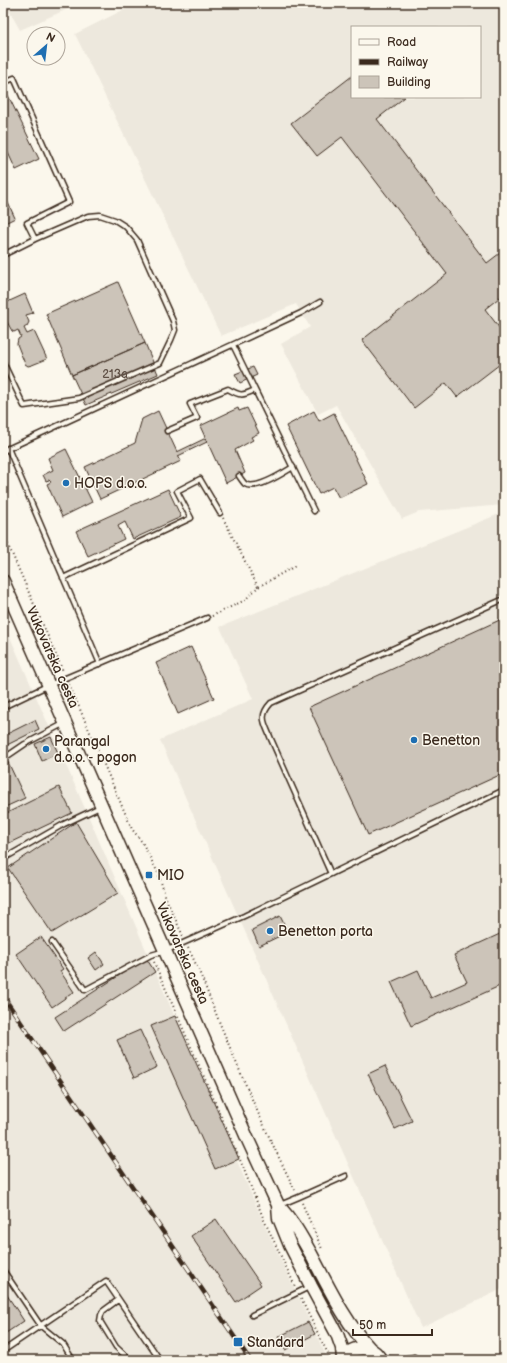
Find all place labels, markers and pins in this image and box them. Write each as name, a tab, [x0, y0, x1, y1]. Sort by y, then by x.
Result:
place label: HOPS d.o.o.	[74, 475, 147, 492]
marker: HOPS d.o.o.	[61, 478, 71, 488]
place label: Benetton	[422, 732, 480, 749]
place label: Parangal d.o.o. - pogon	[54, 733, 137, 766]
marker: Benetton	[409, 735, 419, 745]
marker: Parangal d.o.o. - pogon	[41, 744, 51, 754]
place label: MIO	[157, 867, 184, 884]
marker: MIO	[144, 870, 154, 880]
place label: Benetton porta	[278, 923, 373, 940]
marker: Benetton porta	[265, 926, 275, 936]
place label: Standard	[247, 1334, 304, 1351]
marker: Standard	[232, 1336, 244, 1348]

